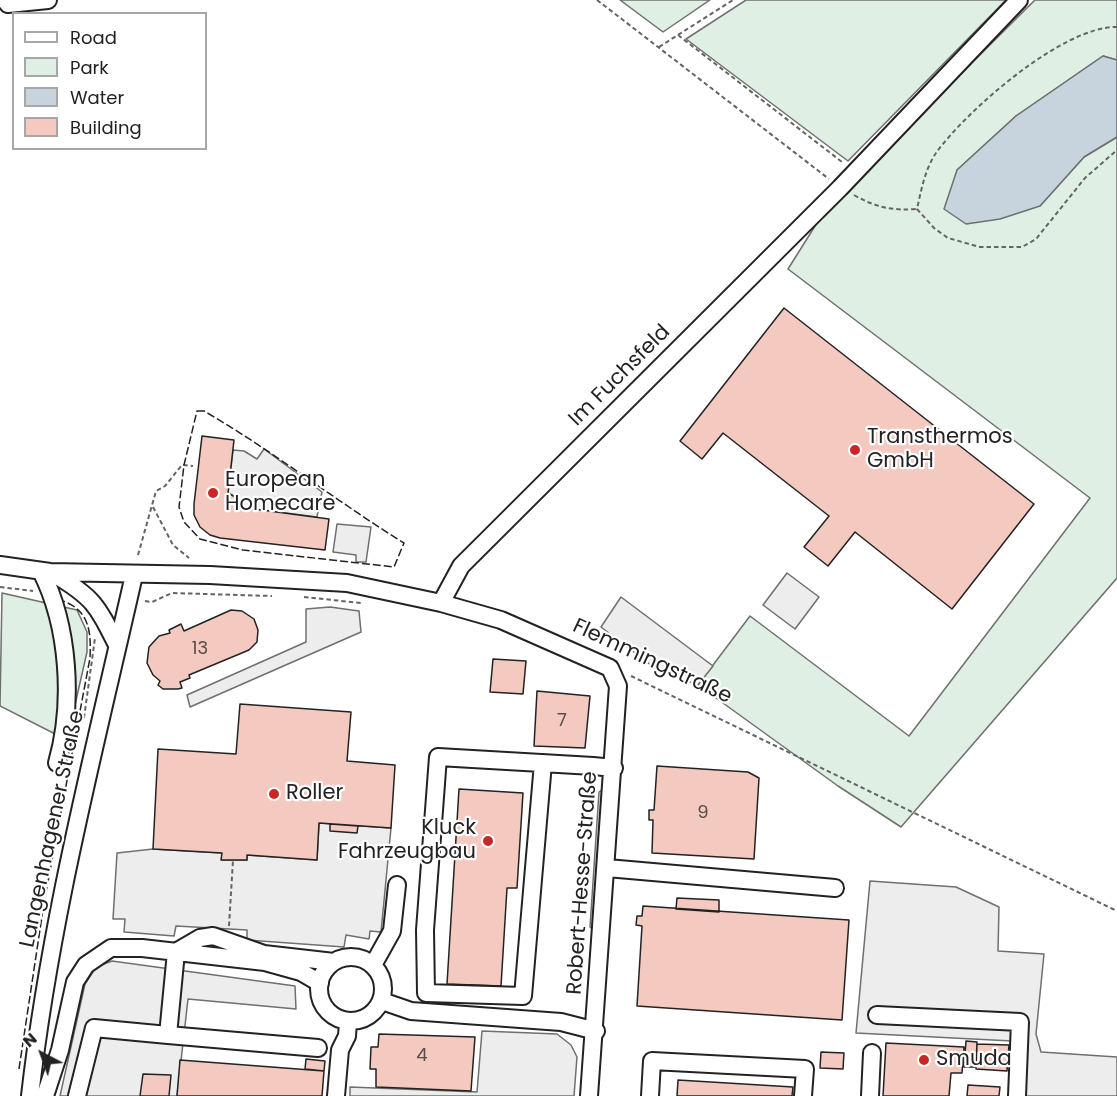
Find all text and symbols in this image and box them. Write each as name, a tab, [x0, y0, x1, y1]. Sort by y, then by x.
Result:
legend	[12, 12, 207, 150]
text: Road	[70, 25, 117, 50]
text: Park	[70, 55, 109, 80]
text: Water	[70, 85, 124, 110]
text: Building	[70, 115, 142, 140]
street label: Im Fuchsfeld	[564, 320, 676, 432]
place label: Transthermos GmbH	[867, 425, 1013, 475]
marker: Transthermos GmbH	[848, 443, 862, 457]
place label: European Homecare	[225, 468, 335, 518]
marker: European Homecare	[206, 486, 220, 500]
street label: Flemmingstraße	[568, 614, 736, 710]
house number: 13	[192, 638, 208, 660]
street label: Langenhagener Straße	[16, 708, 90, 950]
house number: 7	[557, 710, 567, 732]
street label: Robert-Hesse-Straße	[563, 770, 603, 996]
place label: Roller	[286, 781, 343, 807]
marker: Roller	[267, 787, 281, 801]
house number: 9	[697, 802, 709, 824]
place label: Kluck Fahrzeugbau	[338, 816, 476, 866]
marker: Kluck Fahrzeugbau	[481, 834, 495, 848]
north arrow	[12, 1024, 72, 1084]
text: N	[18, 1027, 42, 1053]
house number: 4	[416, 1045, 428, 1067]
place label: Smuda	[936, 1047, 1012, 1073]
marker: Smuda	[917, 1053, 931, 1067]

